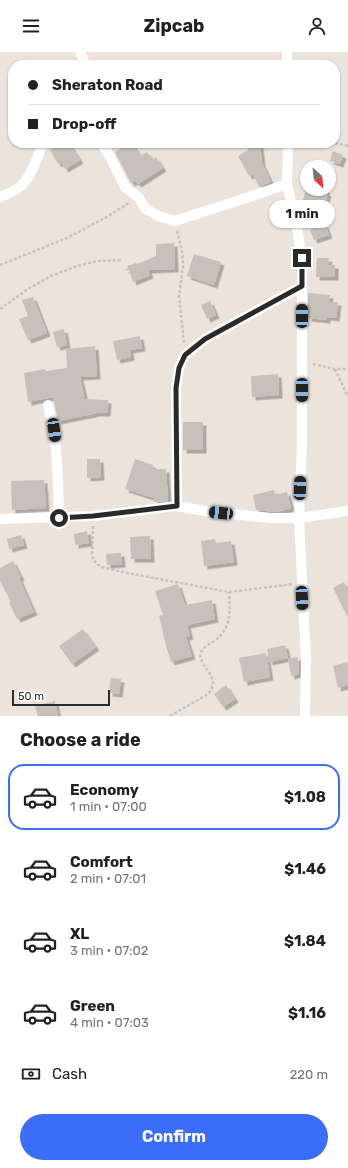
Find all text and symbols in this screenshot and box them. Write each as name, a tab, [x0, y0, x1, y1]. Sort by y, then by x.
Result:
icon: menu	[20, 15, 42, 37]
text: Zipcab	[144, 15, 204, 37]
icon: person	[306, 15, 328, 37]
text: Sheraton Road	[52, 76, 163, 94]
text: Drop-off	[52, 115, 116, 133]
north arrow	[300, 160, 336, 196]
map controls	[300, 160, 336, 196]
callout: 1 min	[269, 200, 335, 228]
text: 1 min	[285, 206, 319, 221]
route end	[293, 249, 311, 267]
car	[296, 304, 308, 328]
car	[296, 378, 308, 402]
car	[46, 417, 62, 443]
car	[294, 476, 306, 500]
car	[208, 506, 234, 520]
route start	[50, 509, 68, 527]
car	[295, 586, 309, 610]
scale bar	[12, 688, 110, 707]
text: 50 m	[18, 690, 44, 703]
text: Choose a ride	[20, 729, 141, 751]
icon: car	[22, 779, 58, 815]
text: Economy	[70, 781, 139, 799]
text: $1.08	[284, 788, 326, 806]
text: 1 min · 07:00	[70, 799, 147, 814]
icon: car	[22, 851, 58, 887]
text: Comfort	[70, 853, 133, 871]
text: $1.46	[284, 860, 326, 878]
text: 2 min · 07:01	[70, 871, 146, 886]
icon: car	[22, 923, 58, 959]
text: XL	[70, 925, 89, 943]
text: $1.84	[284, 932, 326, 950]
text: 3 min · 07:02	[70, 943, 148, 958]
icon: car	[22, 995, 58, 1031]
text: Green	[70, 997, 115, 1015]
text: $1.16	[288, 1004, 326, 1022]
text: 4 min · 07:03	[70, 1015, 149, 1030]
icon: cash	[20, 1063, 42, 1085]
text: Cash	[52, 1065, 87, 1083]
text: 220 m	[290, 1067, 328, 1082]
button: Confirm	[20, 1114, 328, 1160]

